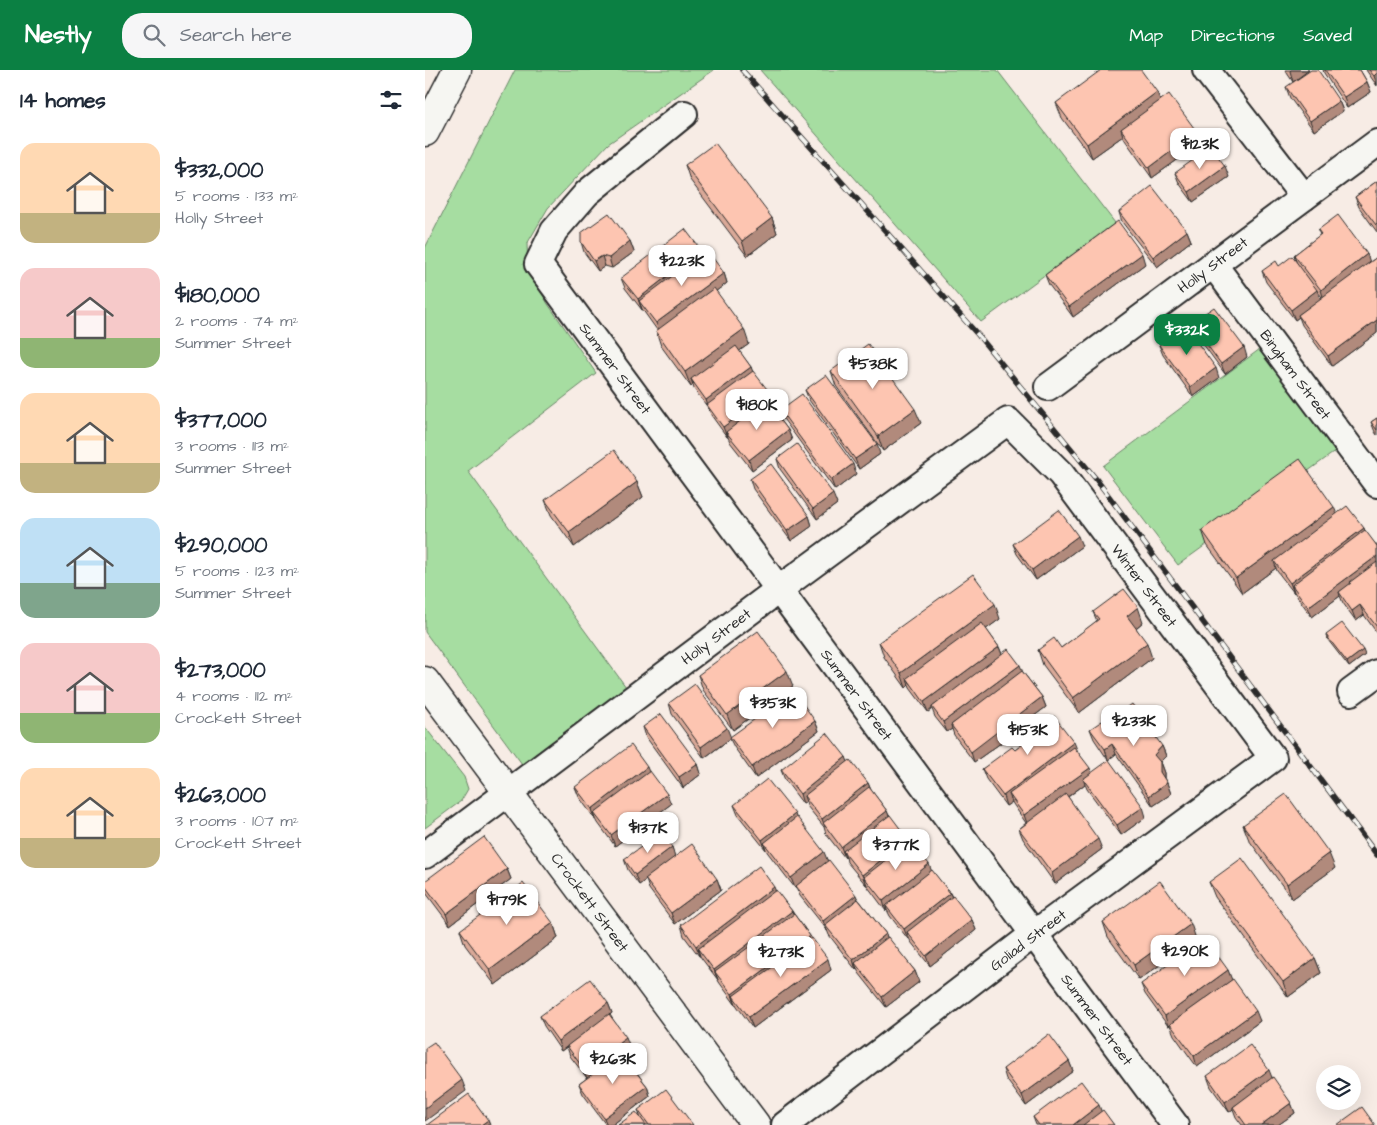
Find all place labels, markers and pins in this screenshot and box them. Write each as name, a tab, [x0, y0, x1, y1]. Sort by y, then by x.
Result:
pin: $123K	[1165, 128, 1235, 170]
pin: $223K	[647, 244, 717, 287]
pin: $332K	[1152, 314, 1222, 356]
pin: $538K	[838, 348, 908, 390]
pin: $180K	[722, 388, 792, 431]
pin: $353K	[738, 686, 808, 729]
pin: $233K	[1099, 704, 1169, 747]
pin: $153K	[993, 714, 1063, 756]
pin: $137K	[613, 812, 683, 854]
pin: $377K	[861, 828, 931, 871]
pin: $179K	[472, 884, 542, 926]
pin: $290K	[1150, 934, 1220, 977]
pin: $273K	[746, 936, 816, 978]
pin: $263K	[578, 1042, 648, 1085]

